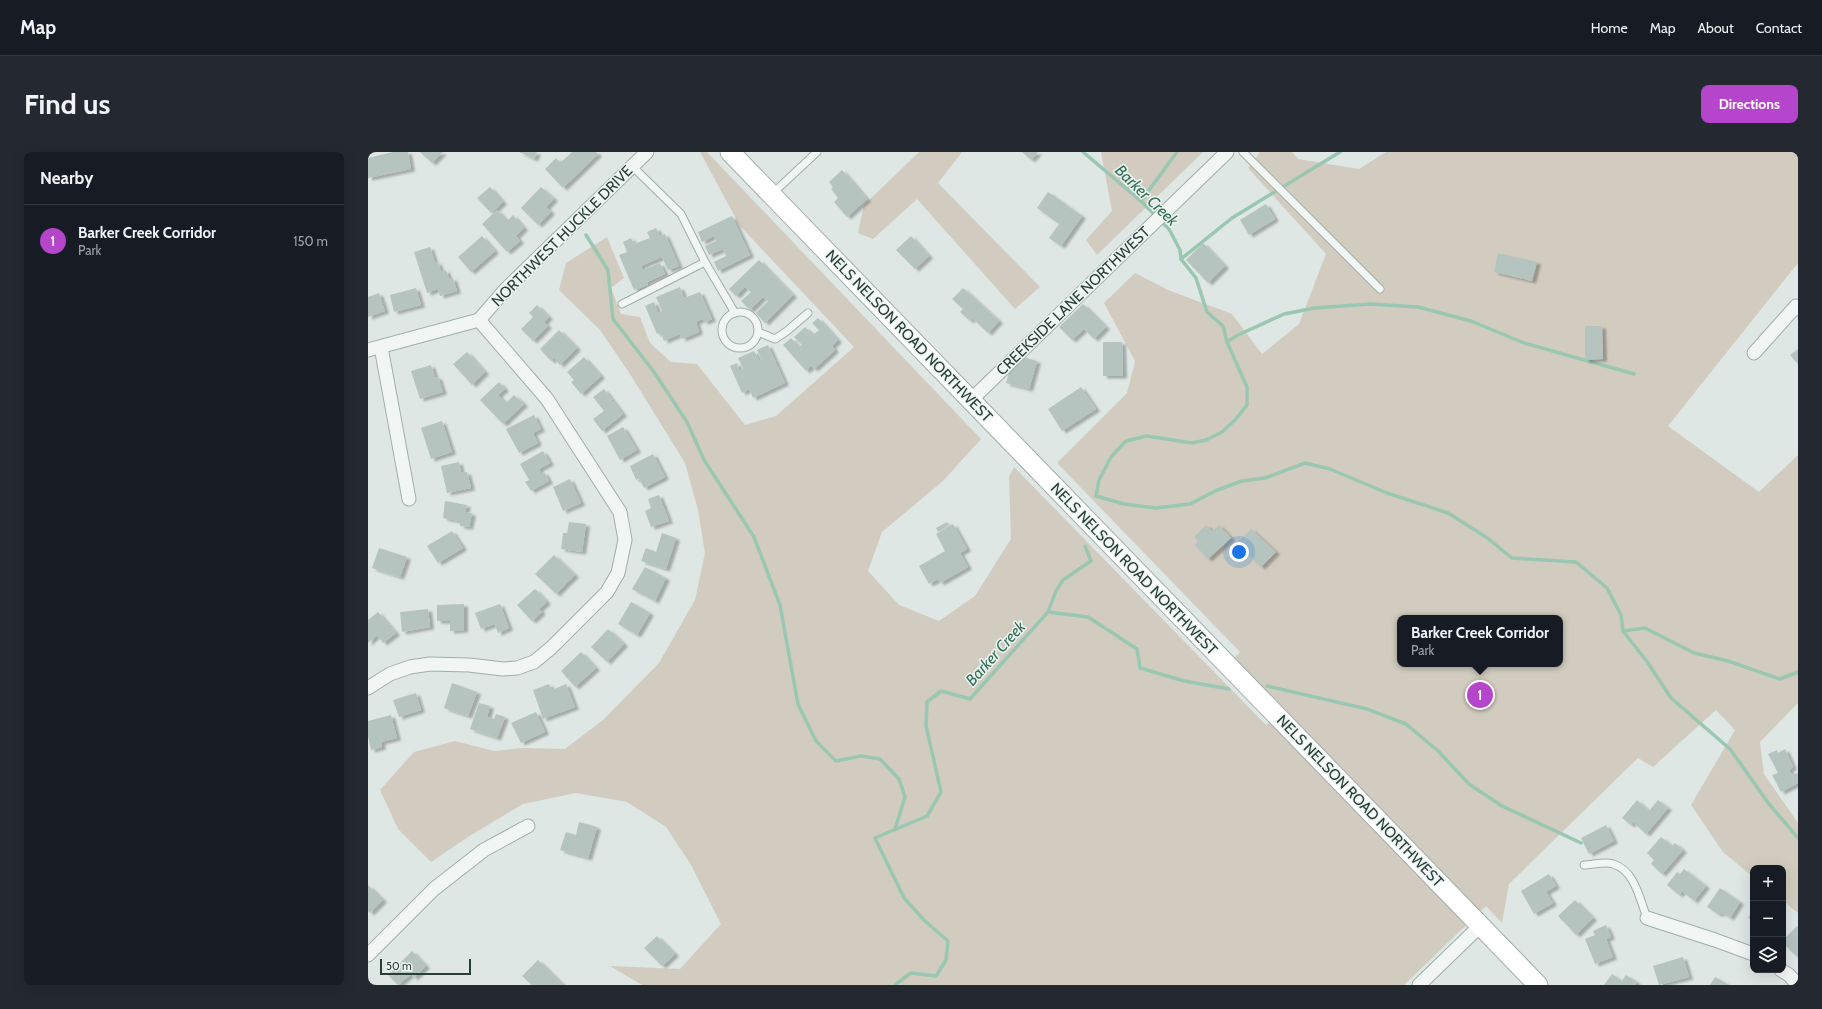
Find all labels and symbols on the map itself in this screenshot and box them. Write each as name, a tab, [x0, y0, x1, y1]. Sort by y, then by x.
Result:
water label: Barker Creek	[1111, 161, 1183, 231]
street label: NORTHWEST HUCKLE DRIVE	[488, 162, 636, 310]
street label: CREEKSIDE LANE NORTHWEST	[993, 223, 1153, 379]
street label: NELS NELSON ROAD NORTHWEST	[822, 246, 996, 426]
street label: NELS NELSON ROAD NORTHWEST	[1047, 479, 1221, 659]
your location	[1229, 542, 1249, 562]
water label: Barker Creek	[962, 616, 1030, 689]
pin: 1	[1467, 680, 1493, 710]
street label: NELS NELSON ROAD NORTHWEST	[1273, 711, 1447, 891]
scale bar	[380, 957, 471, 976]

